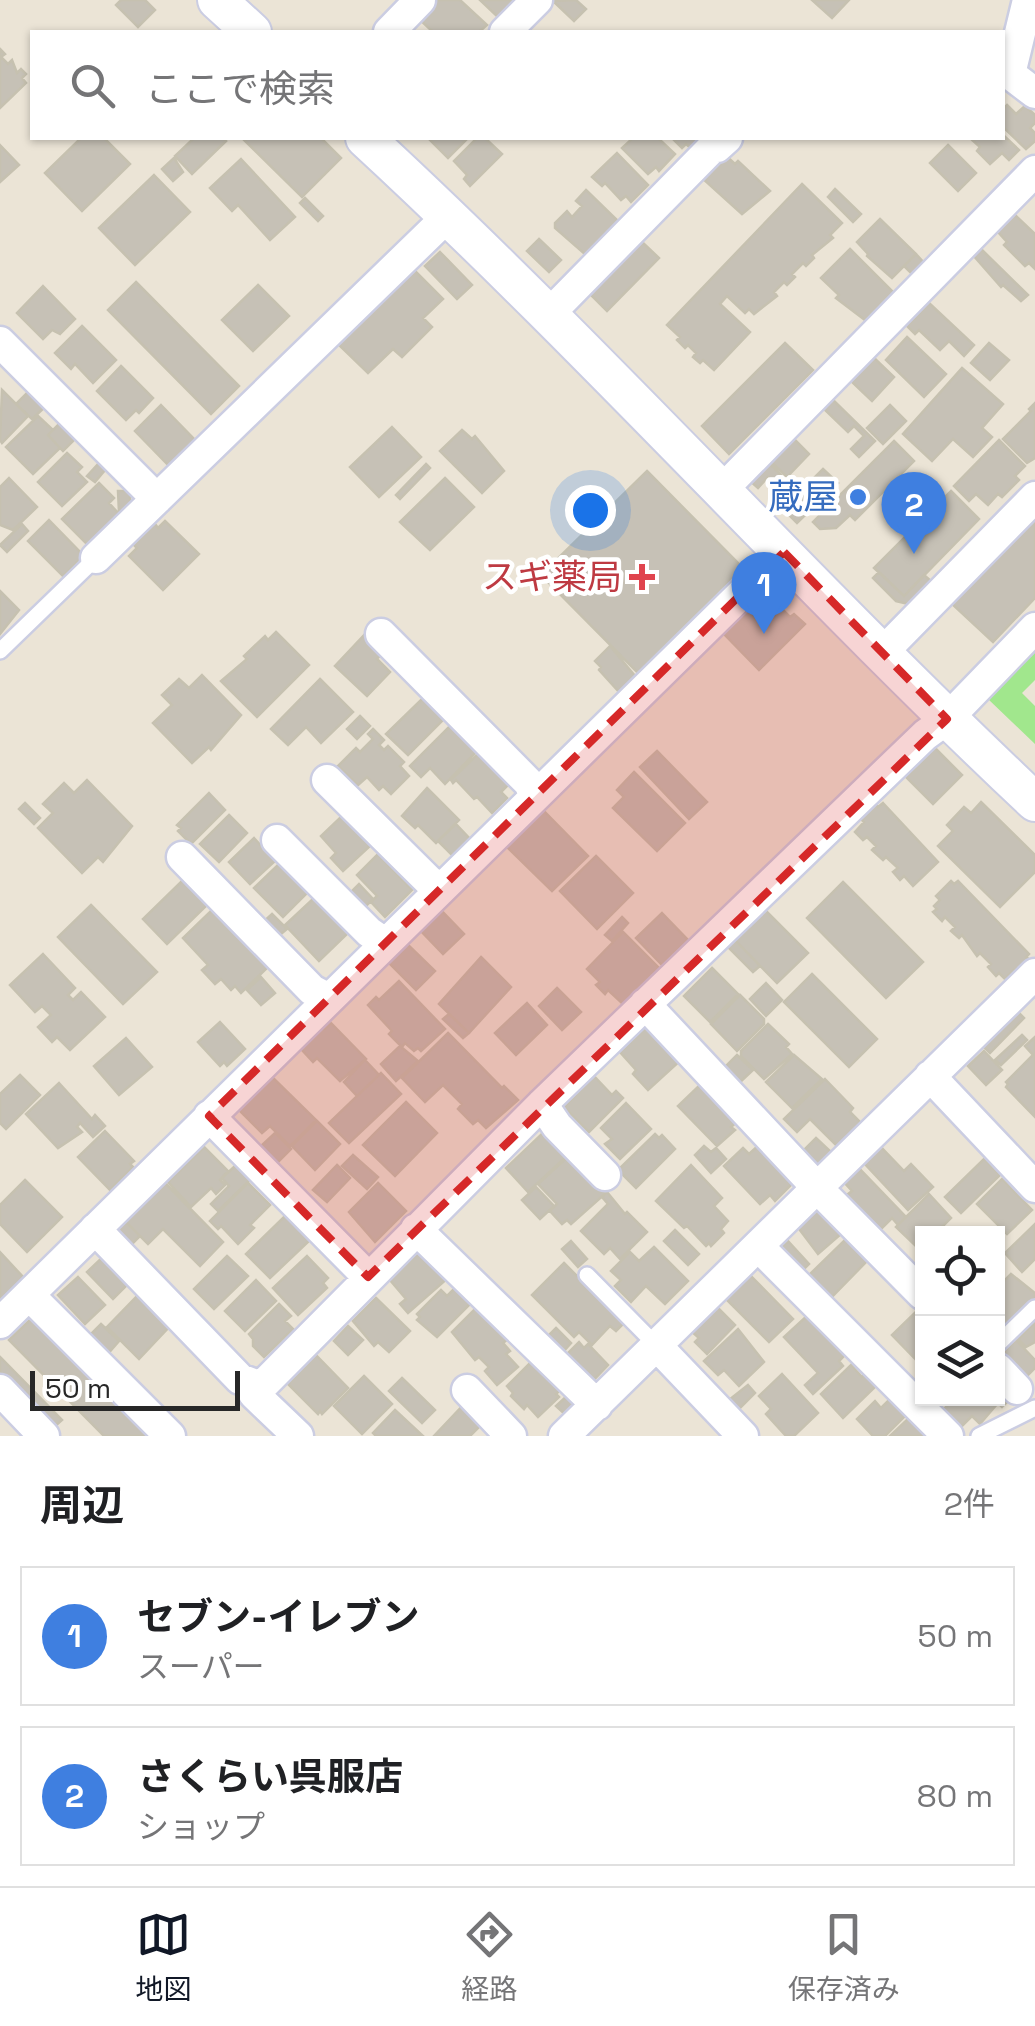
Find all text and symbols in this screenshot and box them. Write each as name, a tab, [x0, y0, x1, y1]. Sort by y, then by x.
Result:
search box	[30, 30, 1005, 140]
icon: search	[65, 58, 120, 113]
text: ここで検索	[145, 65, 335, 113]
pin: 2	[882, 472, 946, 554]
place label: 蔵屋	[768, 475, 838, 519]
your location	[565, 485, 616, 536]
marker: 蔵屋	[847, 486, 869, 508]
pin: 1	[732, 552, 796, 634]
place label: スギ薬局	[482, 555, 622, 599]
marker: スギ薬局	[631, 566, 653, 588]
map controls	[915, 1226, 1005, 1406]
button: locate	[915, 1226, 1005, 1316]
button: layers	[915, 1316, 1005, 1406]
scale bar	[30, 1366, 240, 1410]
text: 50 m	[45, 1370, 111, 1406]
text: 周辺	[40, 1479, 124, 1532]
text: 2件	[944, 1484, 995, 1524]
text: セブン-イレブン	[137, 1593, 419, 1641]
text: 1	[67, 1616, 82, 1656]
text: 50 m	[918, 1616, 993, 1656]
text: スーパー	[137, 1647, 265, 1687]
text: さくらい呉服店	[137, 1753, 403, 1801]
text: 2	[65, 1776, 84, 1816]
text: 80 m	[917, 1776, 993, 1816]
text: ショップ	[137, 1807, 265, 1847]
tab: 地図	[135, 1907, 191, 2007]
tab: 経路	[461, 1907, 518, 2007]
tab: 保存済み	[788, 1907, 900, 2007]

